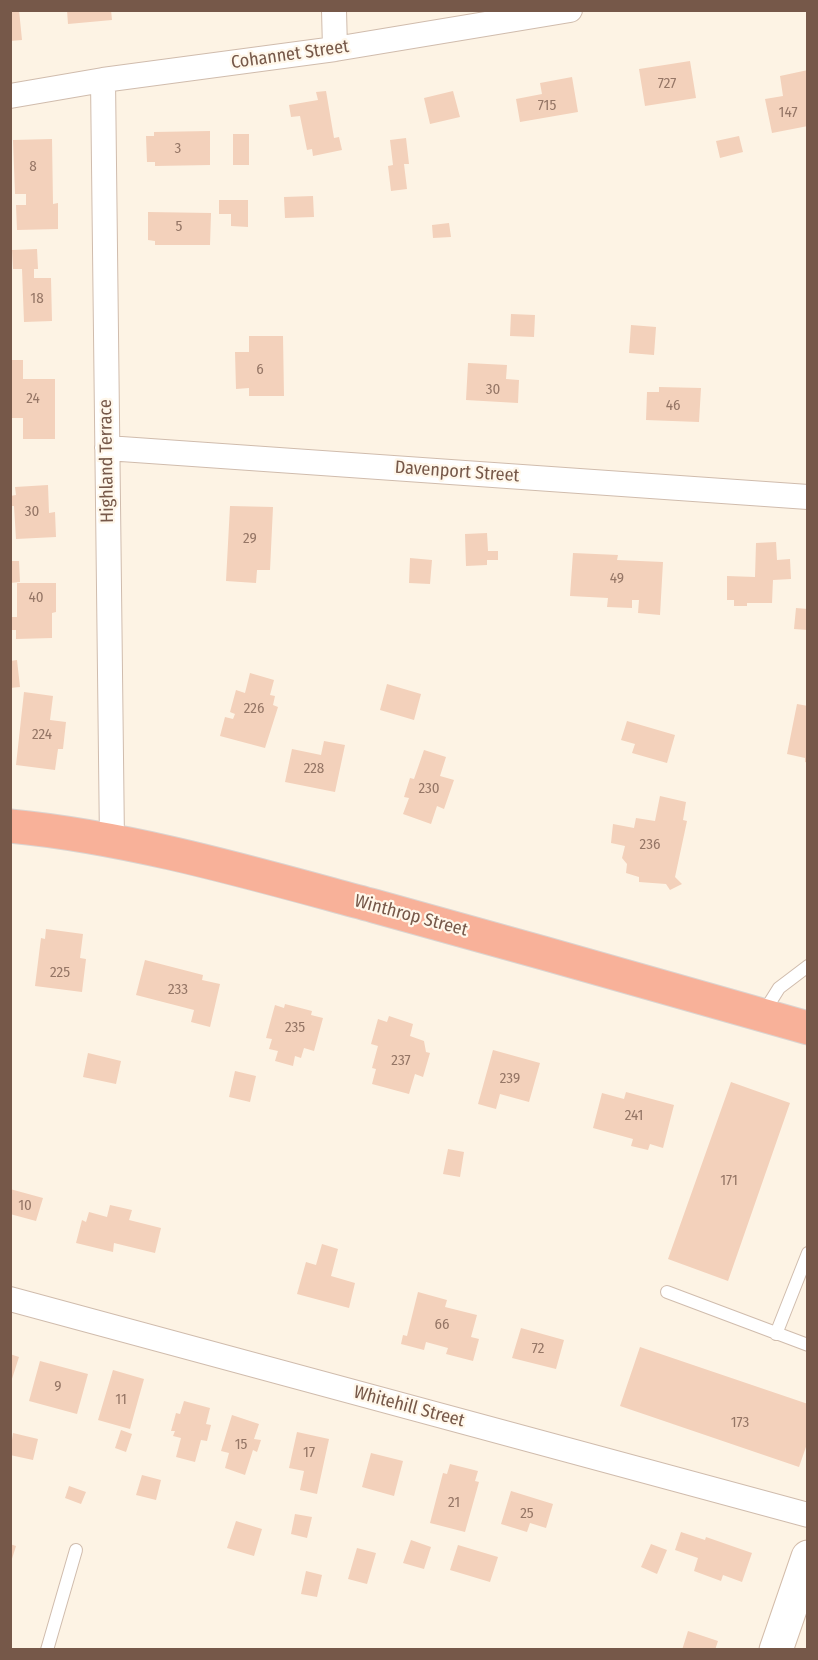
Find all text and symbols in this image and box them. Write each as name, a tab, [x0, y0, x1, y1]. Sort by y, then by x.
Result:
street label: Cohannet Street	[230, 36, 350, 74]
house number: 727	[658, 75, 676, 93]
house number: 715	[538, 97, 556, 115]
house number: 147	[779, 104, 797, 122]
house number: 3	[175, 140, 181, 158]
house number: 8	[29, 158, 37, 176]
house number: 5	[176, 218, 182, 236]
house number: 18	[30, 290, 44, 308]
house number: 6	[256, 361, 264, 379]
house number: 30	[486, 381, 500, 399]
house number: 24	[26, 390, 40, 408]
house number: 46	[666, 397, 680, 415]
street label: Highland Terrace	[95, 399, 119, 523]
street label: Davenport Street	[394, 457, 520, 487]
house number: 30	[25, 503, 39, 521]
house number: 29	[243, 530, 257, 548]
house number: 49	[610, 570, 624, 588]
house number: 40	[28, 589, 44, 607]
house number: 226	[244, 700, 264, 718]
house number: 224	[32, 726, 52, 744]
house number: 228	[304, 760, 324, 778]
house number: 230	[418, 780, 440, 798]
house number: 236	[640, 836, 660, 854]
street label: Winthrop Street	[352, 891, 470, 941]
house number: 225	[50, 964, 70, 982]
house number: 233	[168, 981, 188, 999]
house number: 235	[285, 1019, 305, 1037]
house number: 237	[391, 1052, 411, 1070]
house number: 239	[500, 1070, 520, 1088]
house number: 241	[625, 1107, 643, 1125]
house number: 171	[720, 1172, 738, 1190]
house number: 10	[18, 1197, 32, 1215]
house number: 66	[435, 1316, 449, 1334]
house number: 72	[532, 1340, 544, 1358]
house number: 9	[54, 1378, 62, 1396]
street label: Whitehill Street	[351, 1382, 467, 1432]
house number: 11	[115, 1391, 127, 1409]
house number: 173	[731, 1414, 749, 1432]
house number: 15	[235, 1436, 247, 1454]
house number: 17	[303, 1444, 315, 1462]
house number: 21	[448, 1494, 460, 1512]
house number: 25	[520, 1505, 534, 1523]

